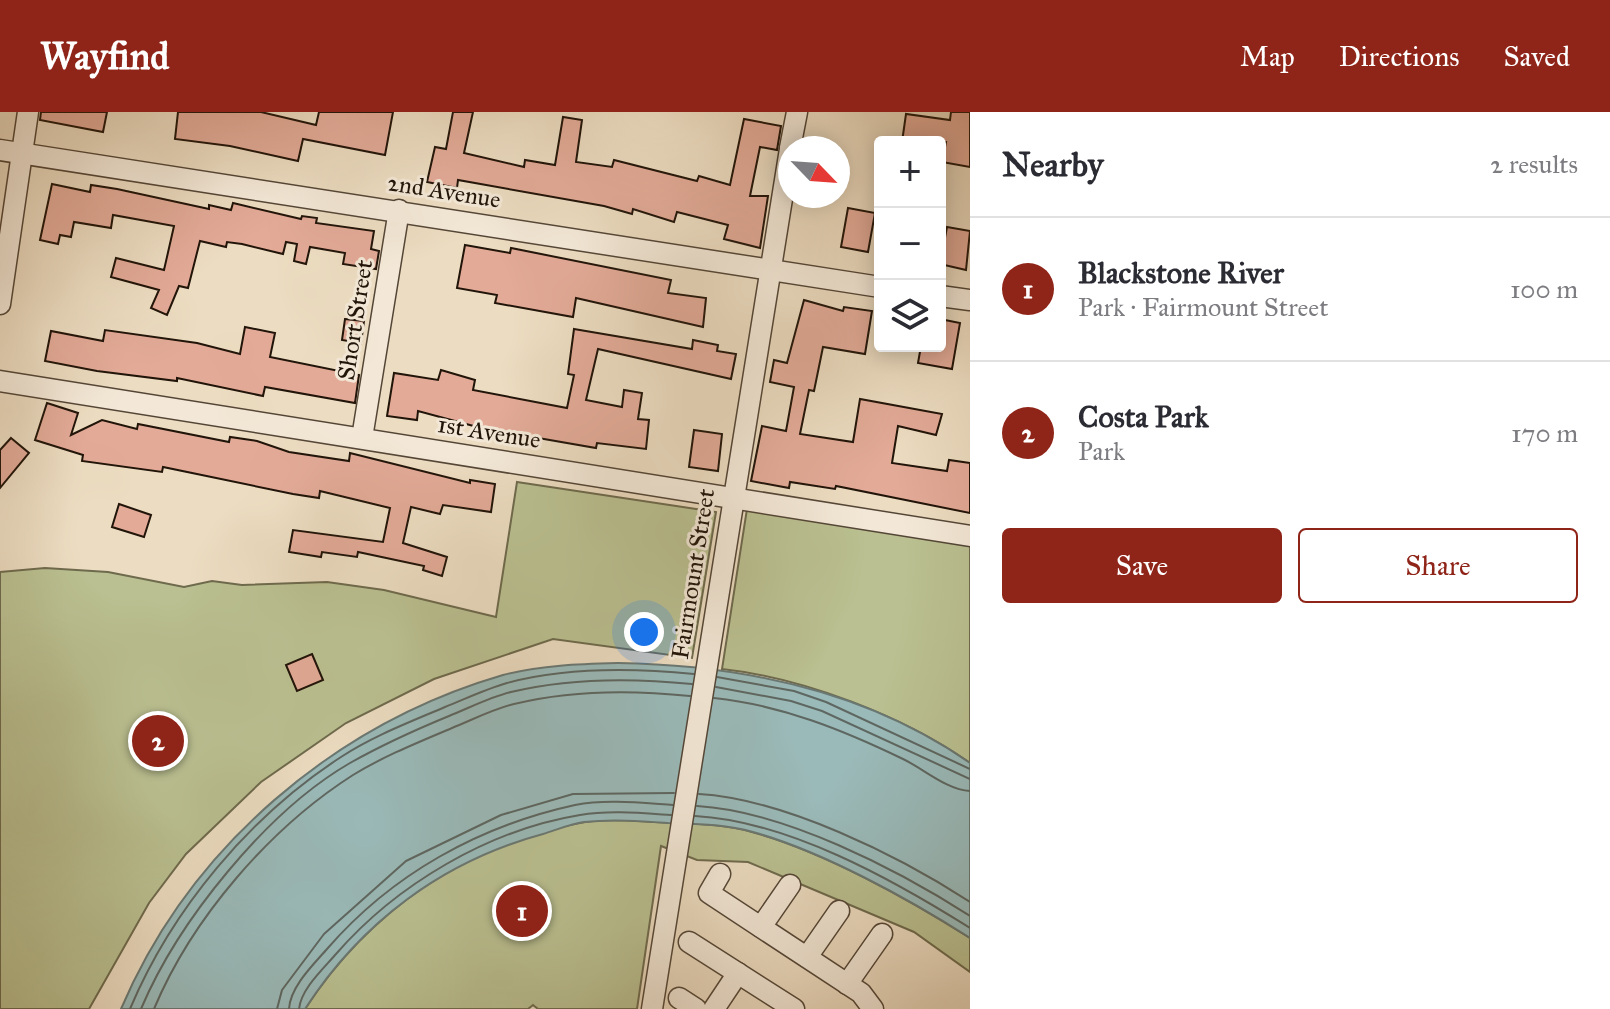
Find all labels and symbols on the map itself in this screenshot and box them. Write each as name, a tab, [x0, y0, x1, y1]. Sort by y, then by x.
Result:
north arrow	[778, 136, 850, 208]
street label: 2nd Avenue	[385, 167, 503, 215]
street label: Short Street	[331, 257, 379, 382]
street label: 1st Avenue	[435, 409, 543, 455]
street label: Fairmount Street	[665, 486, 721, 661]
your location	[624, 612, 664, 652]
pin: 2	[132, 711, 184, 771]
pin: 1	[496, 881, 548, 941]

